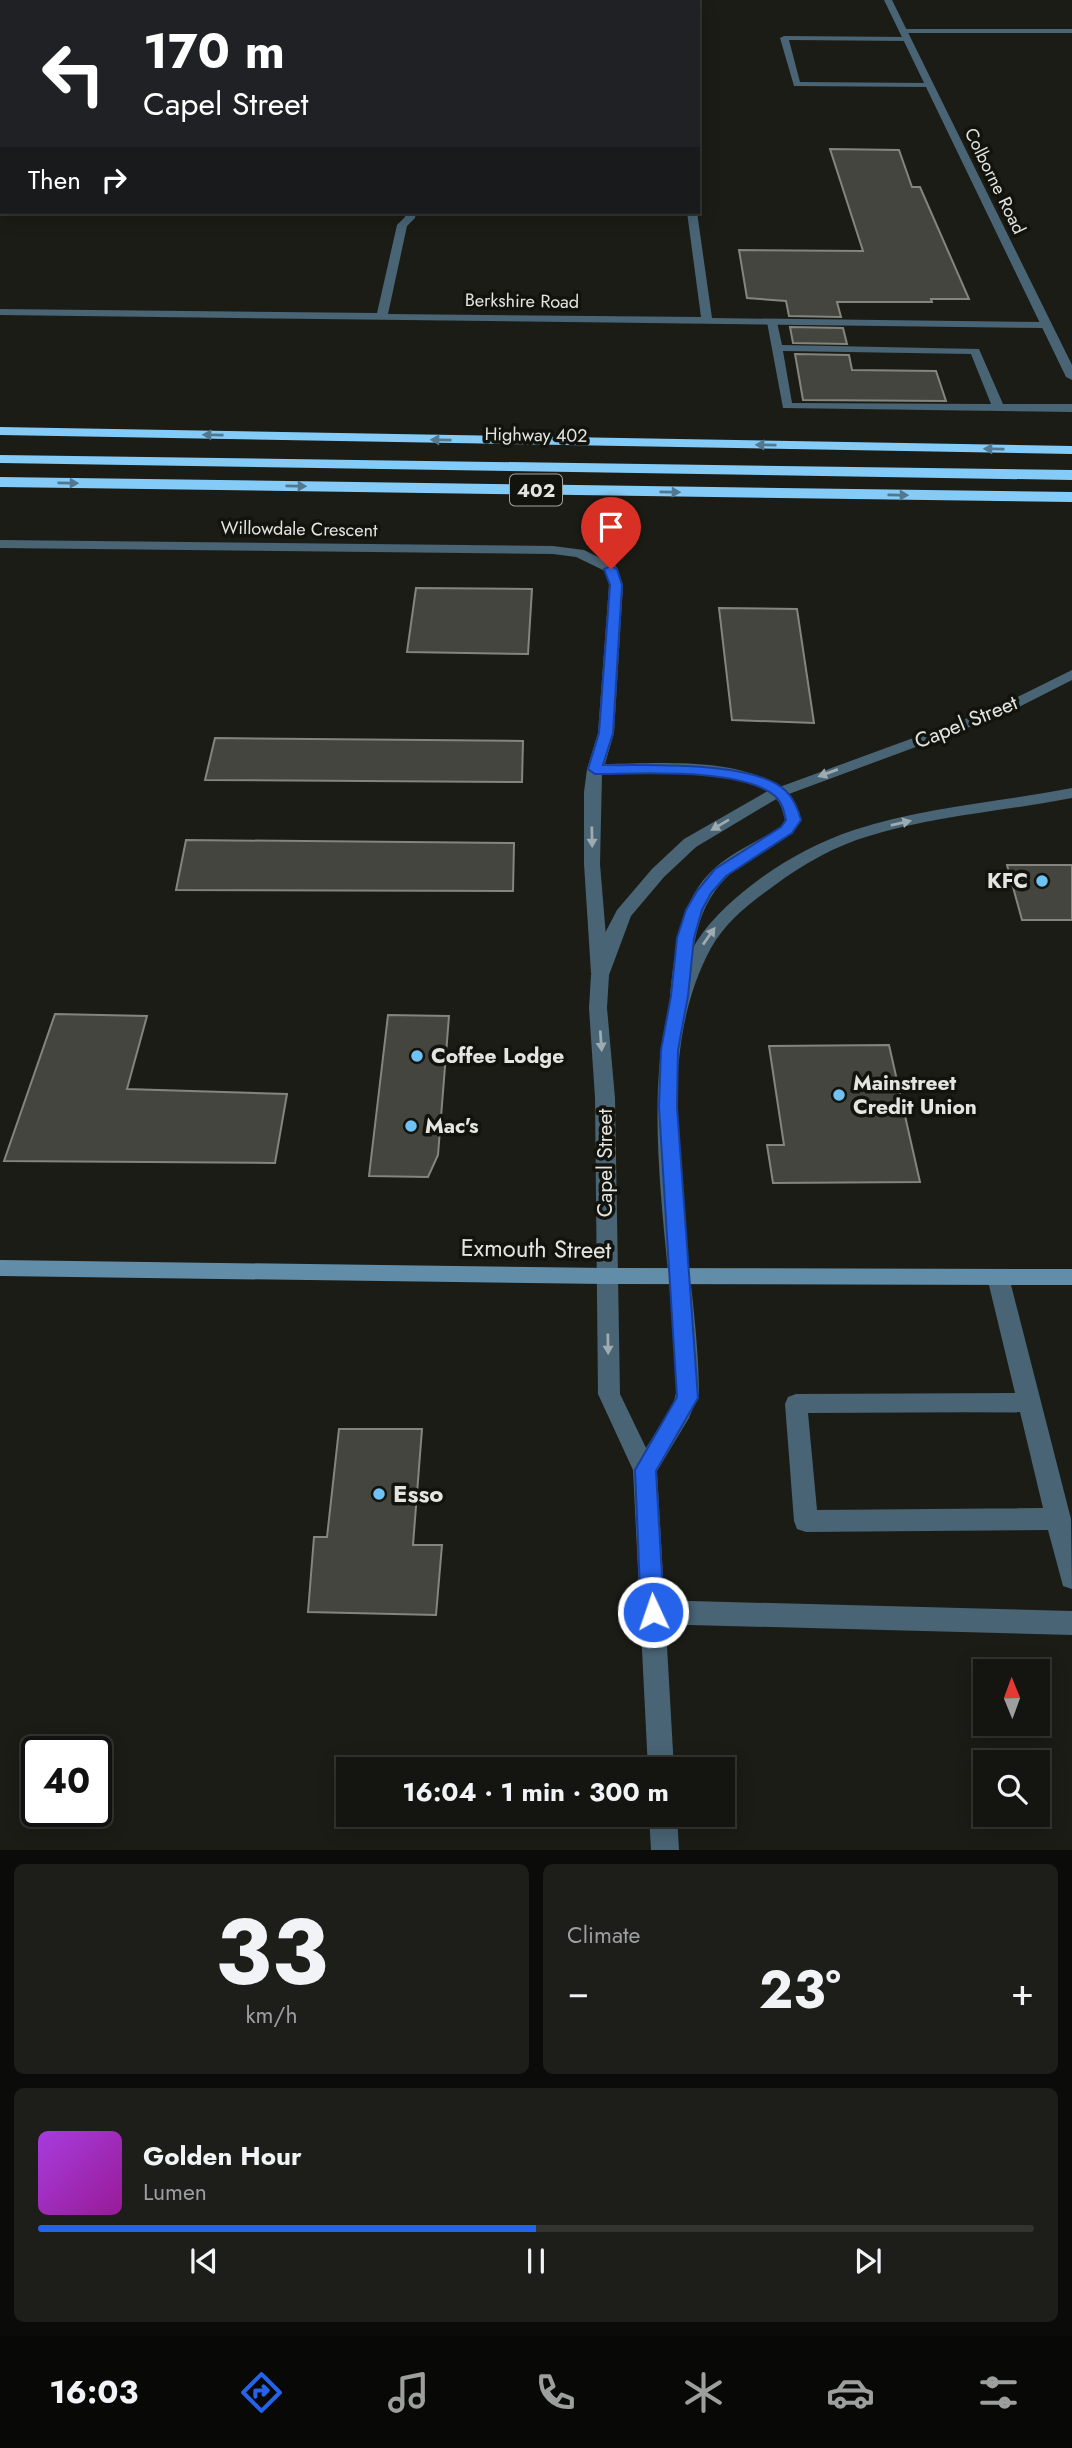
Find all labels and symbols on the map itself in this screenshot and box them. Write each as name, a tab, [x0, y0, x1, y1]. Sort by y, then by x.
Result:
street label: Colborne Road	[958, 123, 1032, 239]
street label: Berkshire Road	[465, 287, 579, 315]
street label: Highway 402	[484, 421, 588, 449]
one-way arrow	[202, 429, 224, 441]
one-way arrow	[429, 435, 451, 446]
one-way arrow	[755, 439, 777, 451]
one-way arrow	[982, 443, 1004, 454]
road number: 402	[510, 475, 562, 505]
one-way arrow	[57, 477, 79, 489]
one-way arrow	[285, 480, 307, 492]
one-way arrow	[659, 486, 681, 497]
one-way arrow	[887, 489, 909, 501]
pin	[581, 497, 641, 569]
street label: Willowdale Crescent	[220, 515, 378, 543]
street label: Capel Street	[910, 688, 1022, 756]
one-way arrow	[817, 768, 838, 779]
one-way arrow	[890, 818, 912, 829]
one-way arrow	[710, 819, 729, 832]
one-way arrow	[586, 827, 598, 849]
place label: KFC	[987, 866, 1028, 896]
marker: KFC	[1034, 873, 1050, 889]
one-way arrow	[702, 927, 716, 945]
one-way arrow	[595, 1030, 606, 1052]
place label: Coffee Lodge	[431, 1041, 564, 1071]
marker: Coffee Lodge	[409, 1048, 425, 1064]
place label: Mainstreet Credit Union	[853, 1068, 977, 1122]
marker: Mainstreet Credit Union	[831, 1087, 847, 1103]
street label: Capel Street	[590, 1109, 620, 1217]
place label: Mac's	[425, 1111, 479, 1141]
marker: Mac's	[403, 1118, 419, 1134]
street label: Exmouth Street	[460, 1230, 612, 1267]
one-way arrow	[602, 1334, 613, 1356]
place label: Esso	[393, 1476, 444, 1511]
marker: Esso	[371, 1486, 387, 1502]
position arrow	[616, 1575, 690, 1649]
north arrow	[973, 1659, 1050, 1736]
speed limit sign: 40	[21, 1736, 112, 1827]

